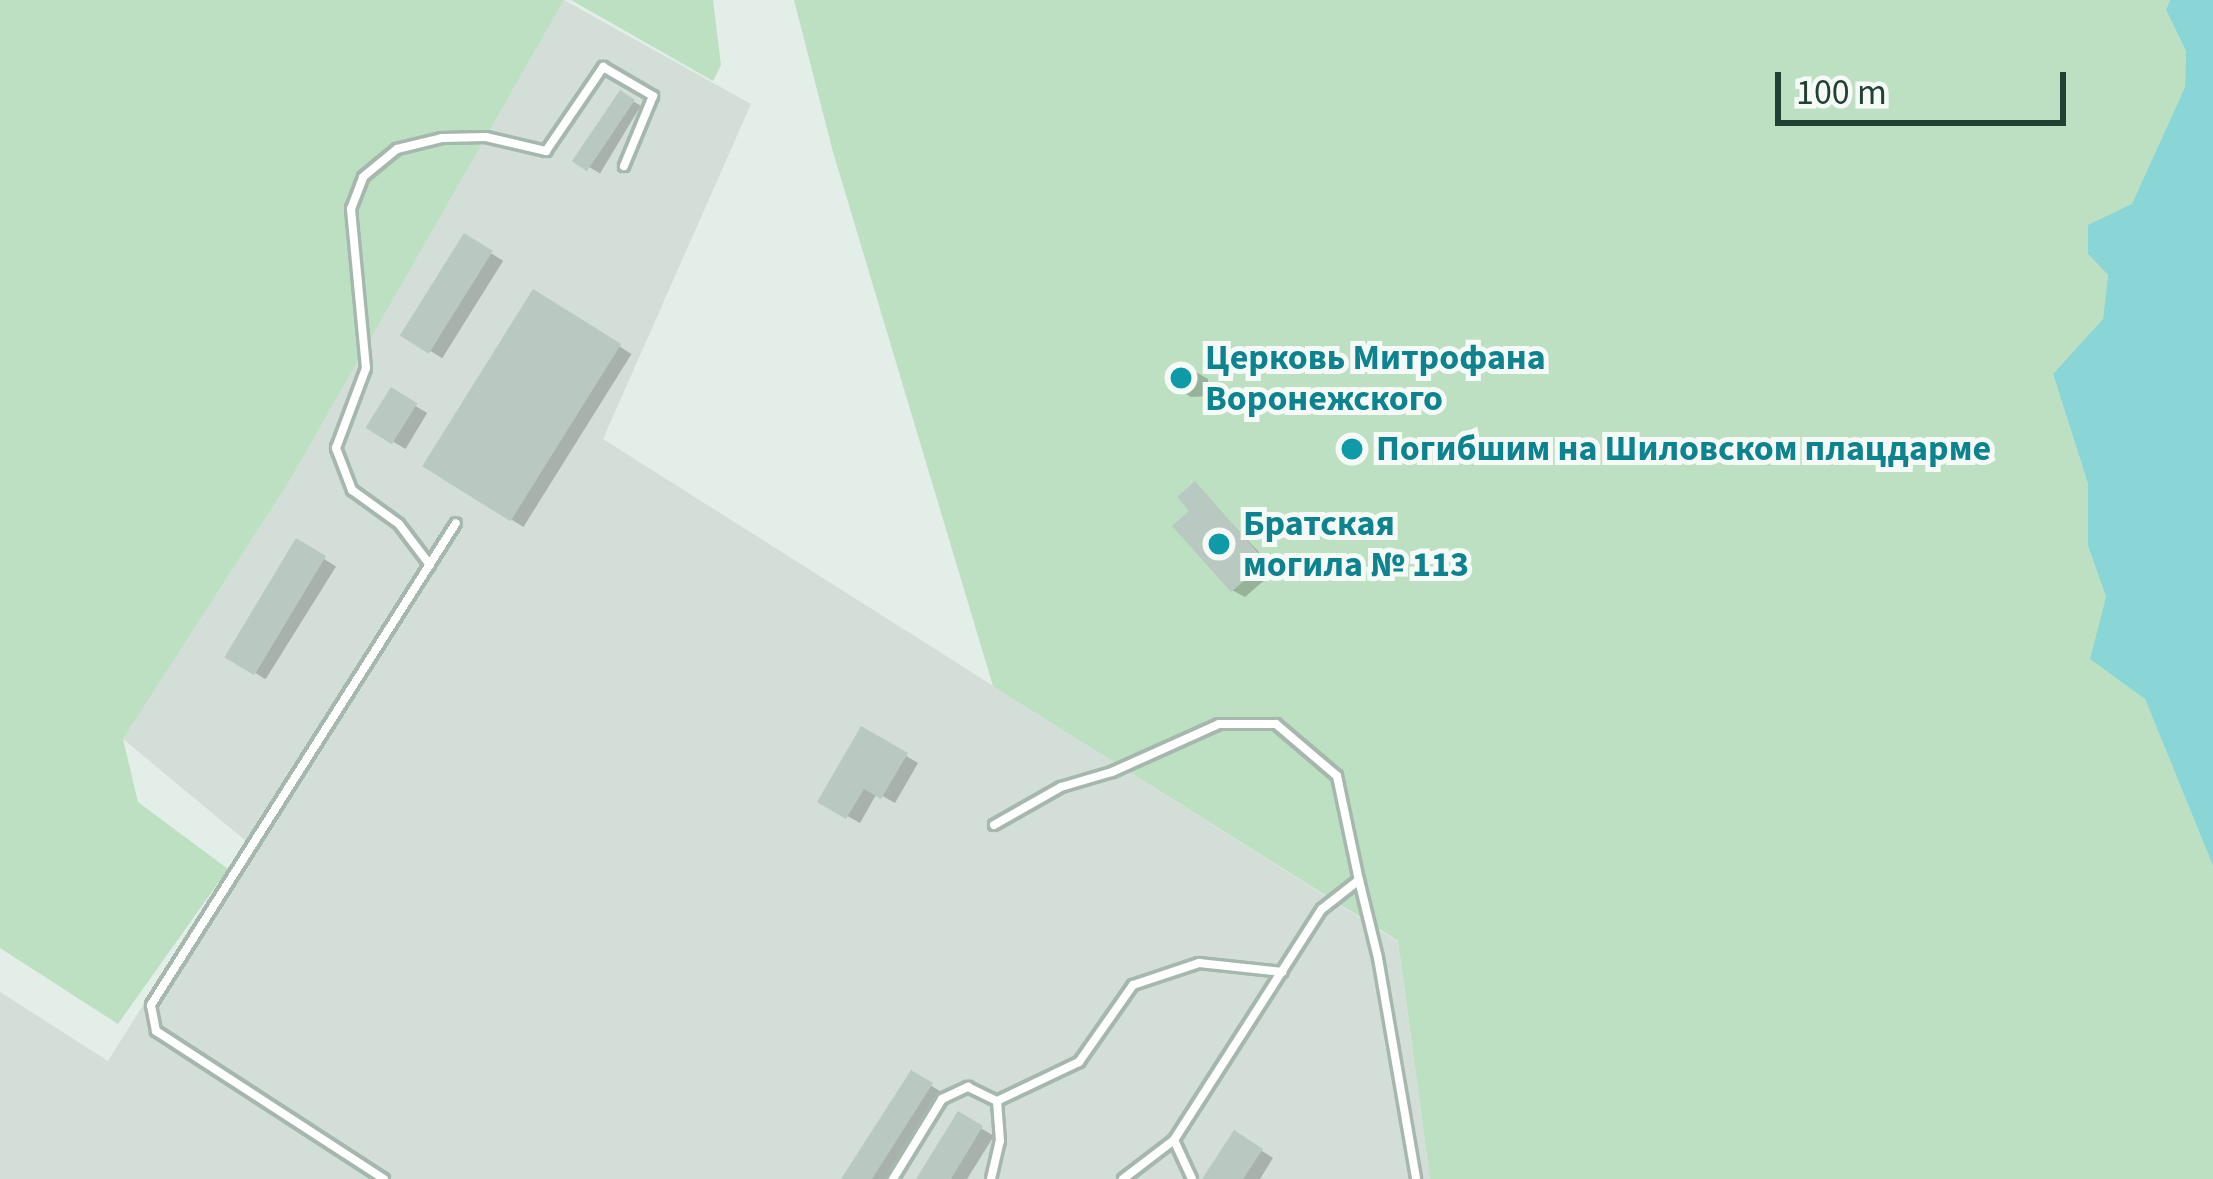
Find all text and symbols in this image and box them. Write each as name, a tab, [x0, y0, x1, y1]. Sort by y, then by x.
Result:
scale bar	[1781, 48, 2072, 122]
text: 100 m	[1796, 67, 1887, 118]
place label: Церковь Митрофана Воронежского	[1205, 335, 1546, 420]
marker: Церковь Митрофана Воронежского	[1168, 365, 1194, 391]
place label: Погибшим на Шиловском плацдарме	[1376, 427, 1991, 471]
marker: Погибшим на Шиловском плацдарме	[1339, 436, 1365, 462]
place label: Братская могила № 113	[1243, 501, 1469, 586]
marker: Братская могила № 113	[1206, 531, 1232, 557]

